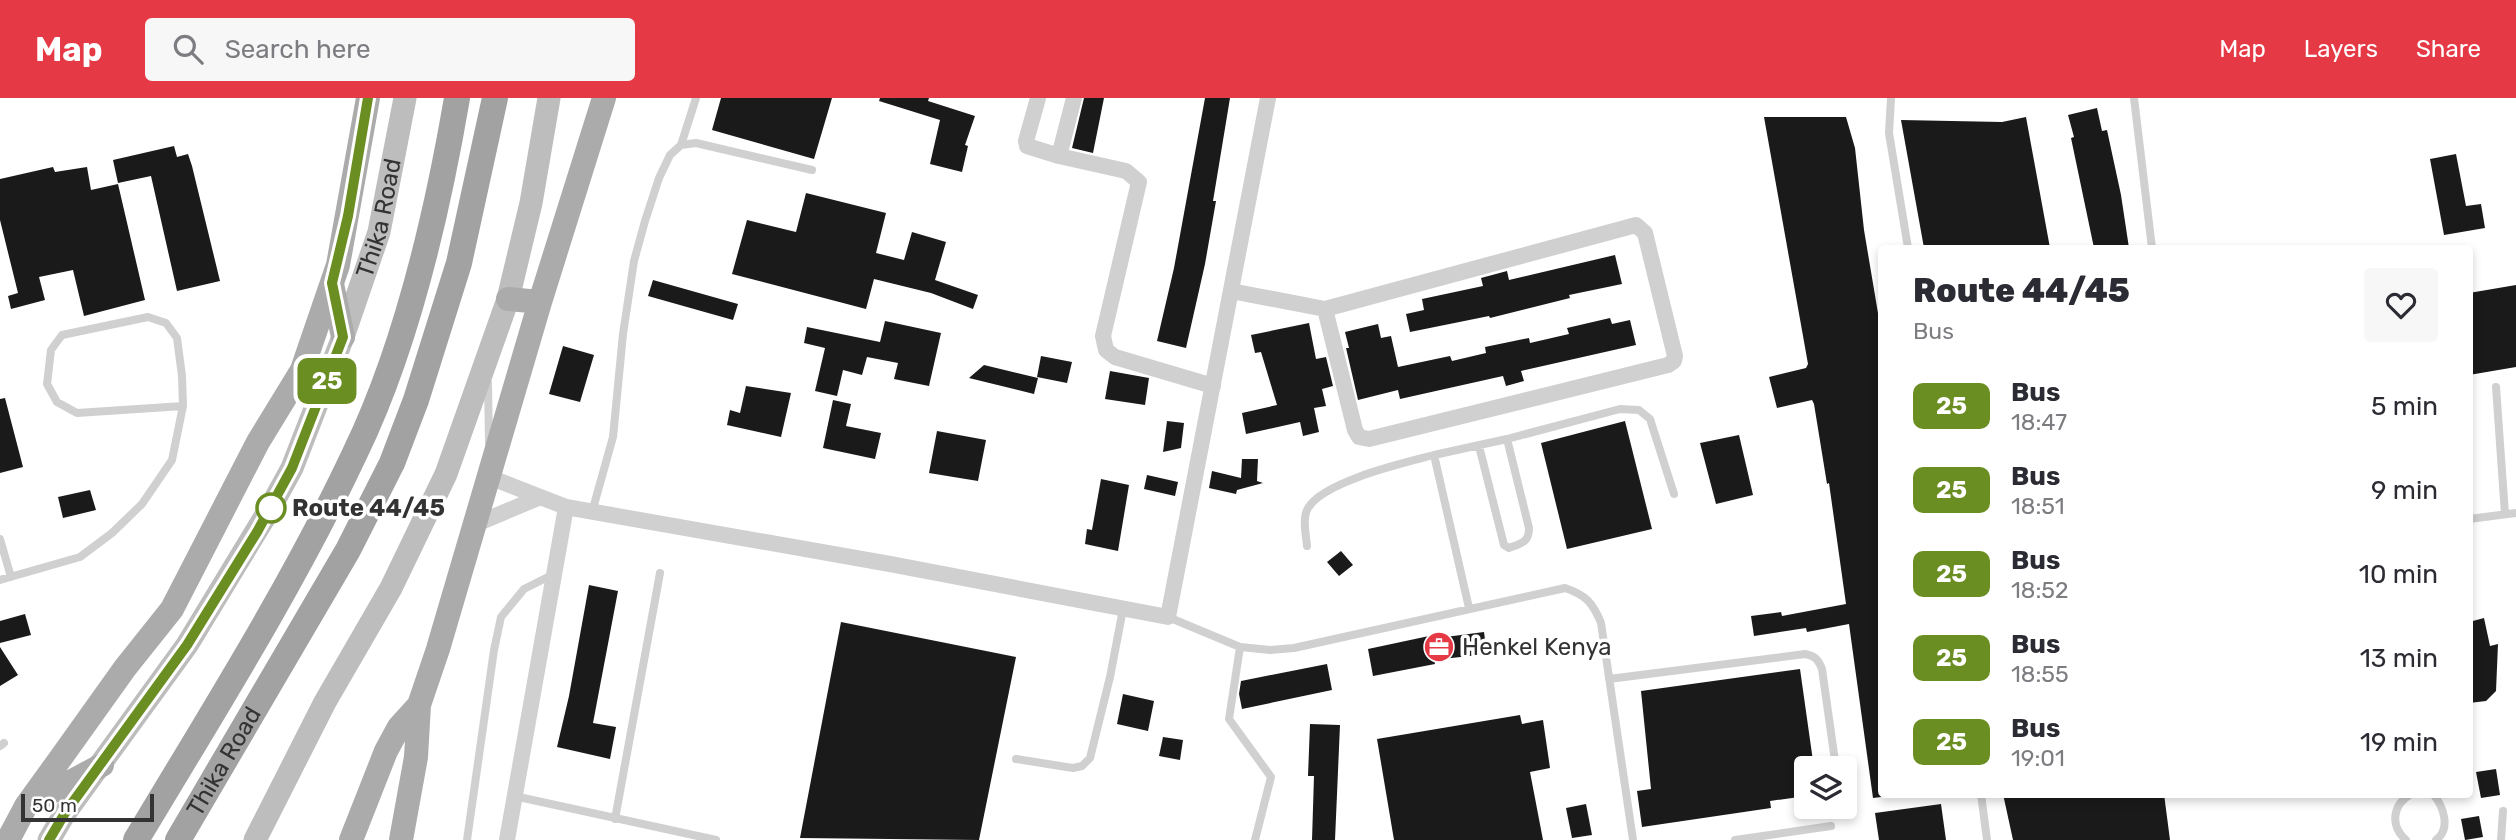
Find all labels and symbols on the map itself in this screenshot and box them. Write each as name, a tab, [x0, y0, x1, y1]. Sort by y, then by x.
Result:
street label: Thika Road	[350, 156, 407, 281]
line badge: 25	[296, 358, 358, 404]
marker: Route 44/45	[256, 493, 286, 523]
place label: Route 44/45	[292, 494, 445, 522]
office icon: Henkel Kenya	[1422, 630, 1456, 664]
place label: Henkel Kenya	[1462, 633, 1611, 661]
street label: Thika Road	[181, 702, 267, 821]
scale bar	[21, 791, 154, 823]

